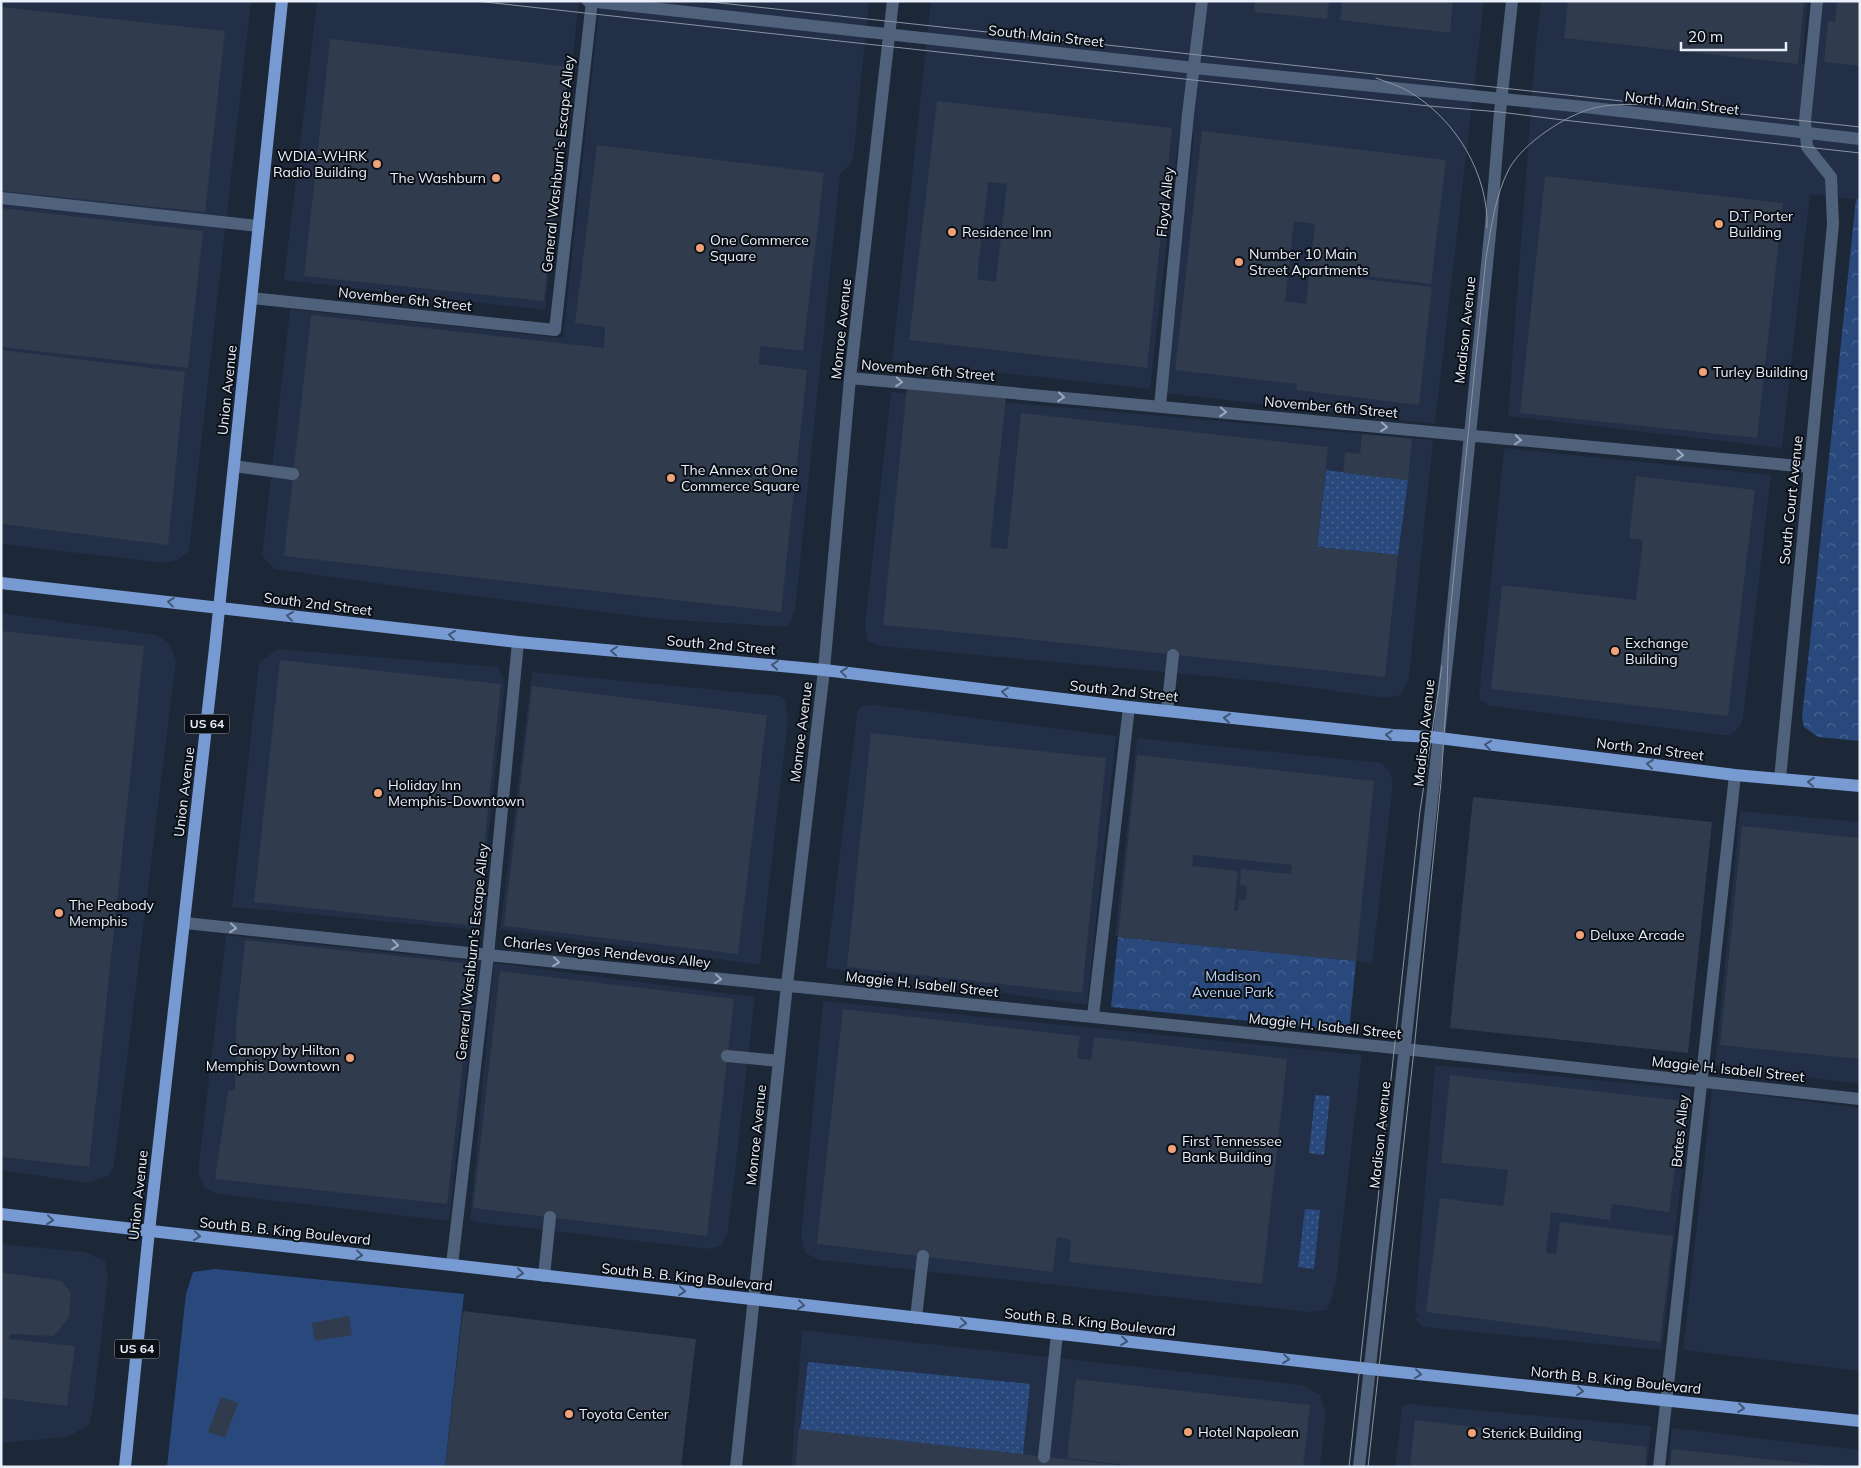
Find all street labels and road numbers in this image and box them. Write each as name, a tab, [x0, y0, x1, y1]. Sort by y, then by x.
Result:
street label: South Main Street	[987, 21, 1105, 51]
street label: General Washburn's Escape Alley	[538, 54, 578, 273]
street label: North Main Street	[1624, 87, 1740, 119]
street label: Floyd Alley	[1152, 165, 1178, 238]
street label: Madison Avenue	[1450, 275, 1480, 385]
street label: Monroe Avenue	[827, 278, 855, 380]
street label: November 6th Street	[337, 283, 473, 315]
street label: Union Avenue	[213, 344, 241, 436]
street label: November 6th Street	[860, 355, 996, 385]
street label: November 6th Street	[1263, 392, 1399, 422]
street label: South Court Avenue	[1775, 435, 1807, 565]
street label: South 2nd Street	[263, 588, 373, 620]
street label: South 2nd Street	[666, 631, 776, 659]
street label: South 2nd Street	[1069, 676, 1179, 706]
street label: Madison Avenue	[1409, 678, 1439, 788]
street label: Monroe Avenue	[786, 681, 816, 783]
road number: US 64	[184, 714, 230, 734]
street label: North 2nd Street	[1595, 733, 1705, 765]
street label: Union Avenue	[170, 746, 198, 838]
street label: General Washburn's Escape Alley	[452, 842, 492, 1061]
street label: Charles Vergos Rendevous Alley	[502, 932, 712, 972]
street label: Maggie H. Isabell Street	[845, 967, 999, 1001]
street label: Maggie H. Isabell Street	[1248, 1009, 1402, 1043]
street label: Maggie H. Isabell Street	[1651, 1052, 1805, 1086]
street label: Madison Avenue	[1365, 1080, 1395, 1190]
street label: Monroe Avenue	[742, 1084, 770, 1186]
street label: Bates Alley	[1667, 1093, 1693, 1168]
street label: Union Avenue	[124, 1149, 152, 1241]
street label: South B. B. King Boulevard	[198, 1213, 372, 1249]
street label: South B. B. King Boulevard	[600, 1259, 774, 1295]
street label: South B. B. King Boulevard	[1003, 1304, 1177, 1340]
road number: US 64	[114, 1340, 160, 1358]
street label: North B. B. King Boulevard	[1530, 1362, 1702, 1398]

